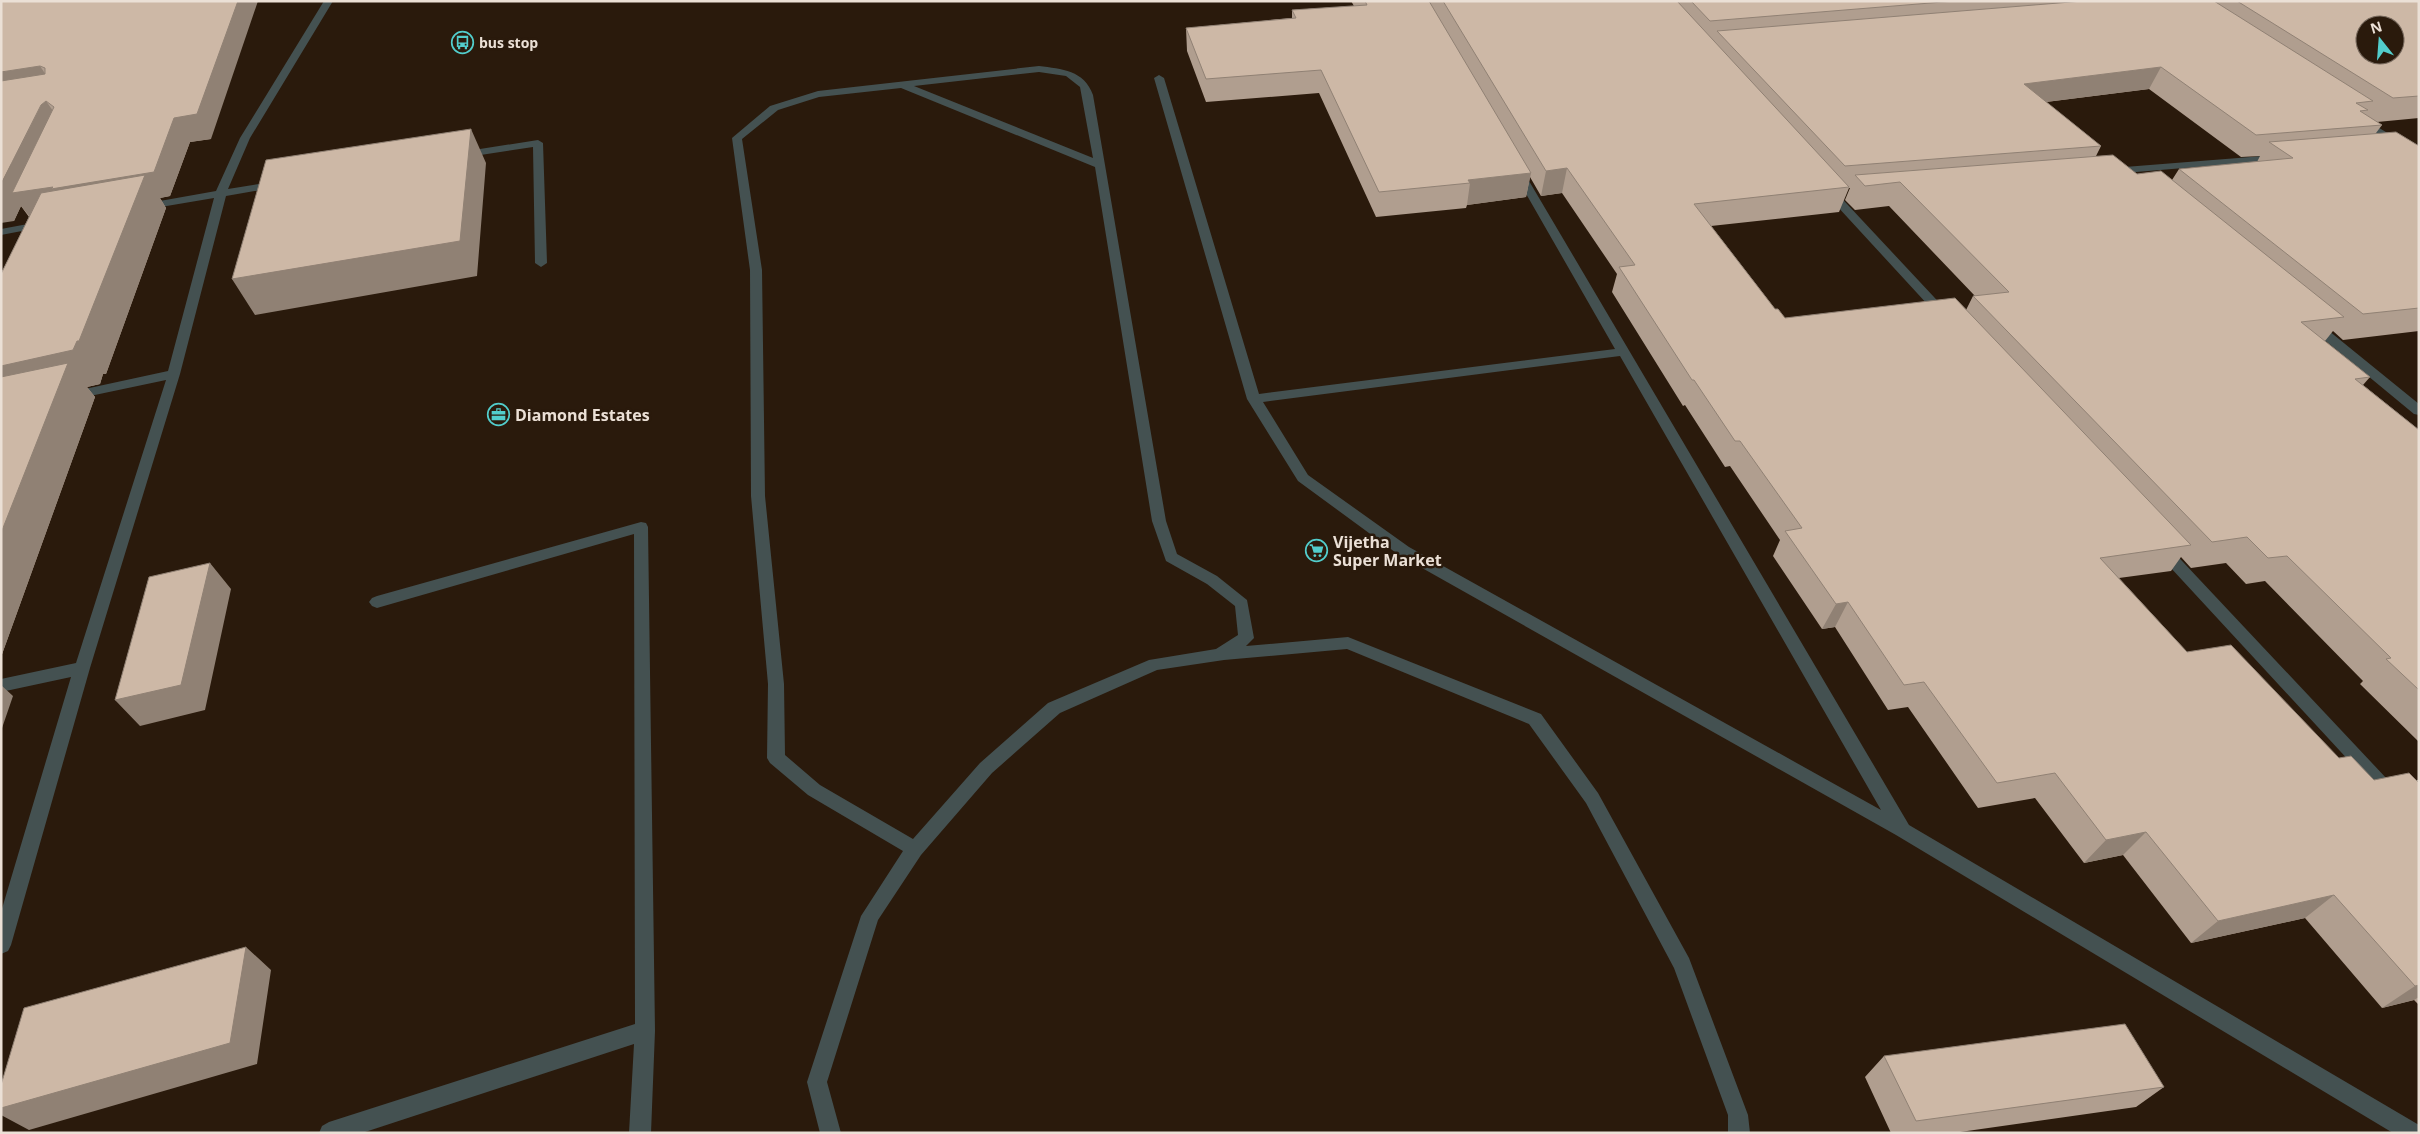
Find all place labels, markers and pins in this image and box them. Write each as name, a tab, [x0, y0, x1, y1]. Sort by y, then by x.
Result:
bus stop icon: bus stop	[451, 30, 475, 54]
place label: bus stop	[479, 33, 538, 52]
office icon: Diamond Estates	[487, 403, 511, 427]
place label: Diamond Estates	[515, 404, 650, 426]
place label: Vijetha Super Market	[1333, 531, 1442, 571]
supermarket icon: Vijetha Super Market	[1305, 539, 1329, 563]

